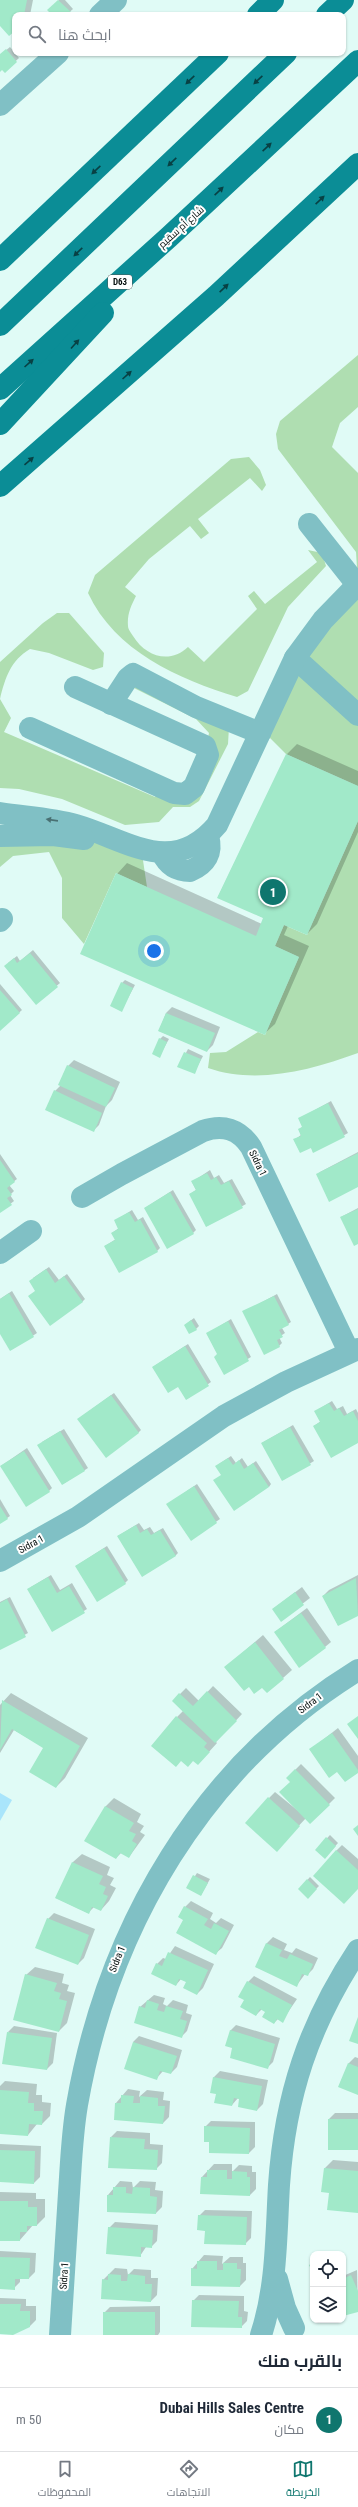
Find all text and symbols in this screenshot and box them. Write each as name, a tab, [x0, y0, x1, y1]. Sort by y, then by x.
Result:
search box	[12, 12, 346, 56]
icon: search	[26, 23, 48, 45]
text: ابحث هنا	[58, 26, 112, 44]
one-way arrow	[185, 75, 195, 85]
one-way arrow	[253, 75, 263, 85]
one-way arrow	[262, 142, 272, 151]
one-way arrow	[167, 157, 177, 167]
one-way arrow	[91, 165, 101, 174]
one-way arrow	[214, 187, 224, 196]
one-way arrow	[315, 196, 324, 205]
street label: شارع أم سقيم	[155, 203, 207, 252]
one-way arrow	[73, 247, 83, 257]
road number: D63	[108, 275, 132, 289]
one-way arrow	[219, 284, 229, 293]
one-way arrow	[70, 339, 79, 350]
one-way arrow	[24, 358, 34, 368]
one-way arrow	[122, 370, 132, 380]
one-way arrow	[24, 456, 35, 465]
one-way arrow	[46, 817, 58, 823]
pin: 1	[260, 877, 286, 907]
your location	[144, 941, 164, 961]
street label: Sidra 1	[247, 1148, 269, 1178]
street label: Sidra 1	[16, 1533, 46, 1555]
street label: Sidra 1	[296, 1690, 324, 1716]
street label: Sidra 1	[107, 1944, 127, 1974]
map controls	[310, 2251, 346, 2323]
button: locate	[310, 2251, 346, 2287]
street label: Sidra 1	[58, 2262, 70, 2290]
button: layers	[310, 2287, 346, 2323]
text: بالقرب منك	[258, 2351, 342, 2371]
text: Dubai Hills Sales Centre	[160, 2399, 304, 2417]
text: 50 m	[16, 2412, 42, 2427]
text: 1	[326, 2412, 332, 2427]
text: مكان	[275, 2422, 304, 2437]
tab: المحفوظات	[38, 2458, 91, 2502]
tab: الاتجاهات	[167, 2458, 210, 2502]
tab: الخريطة	[286, 2458, 320, 2502]

